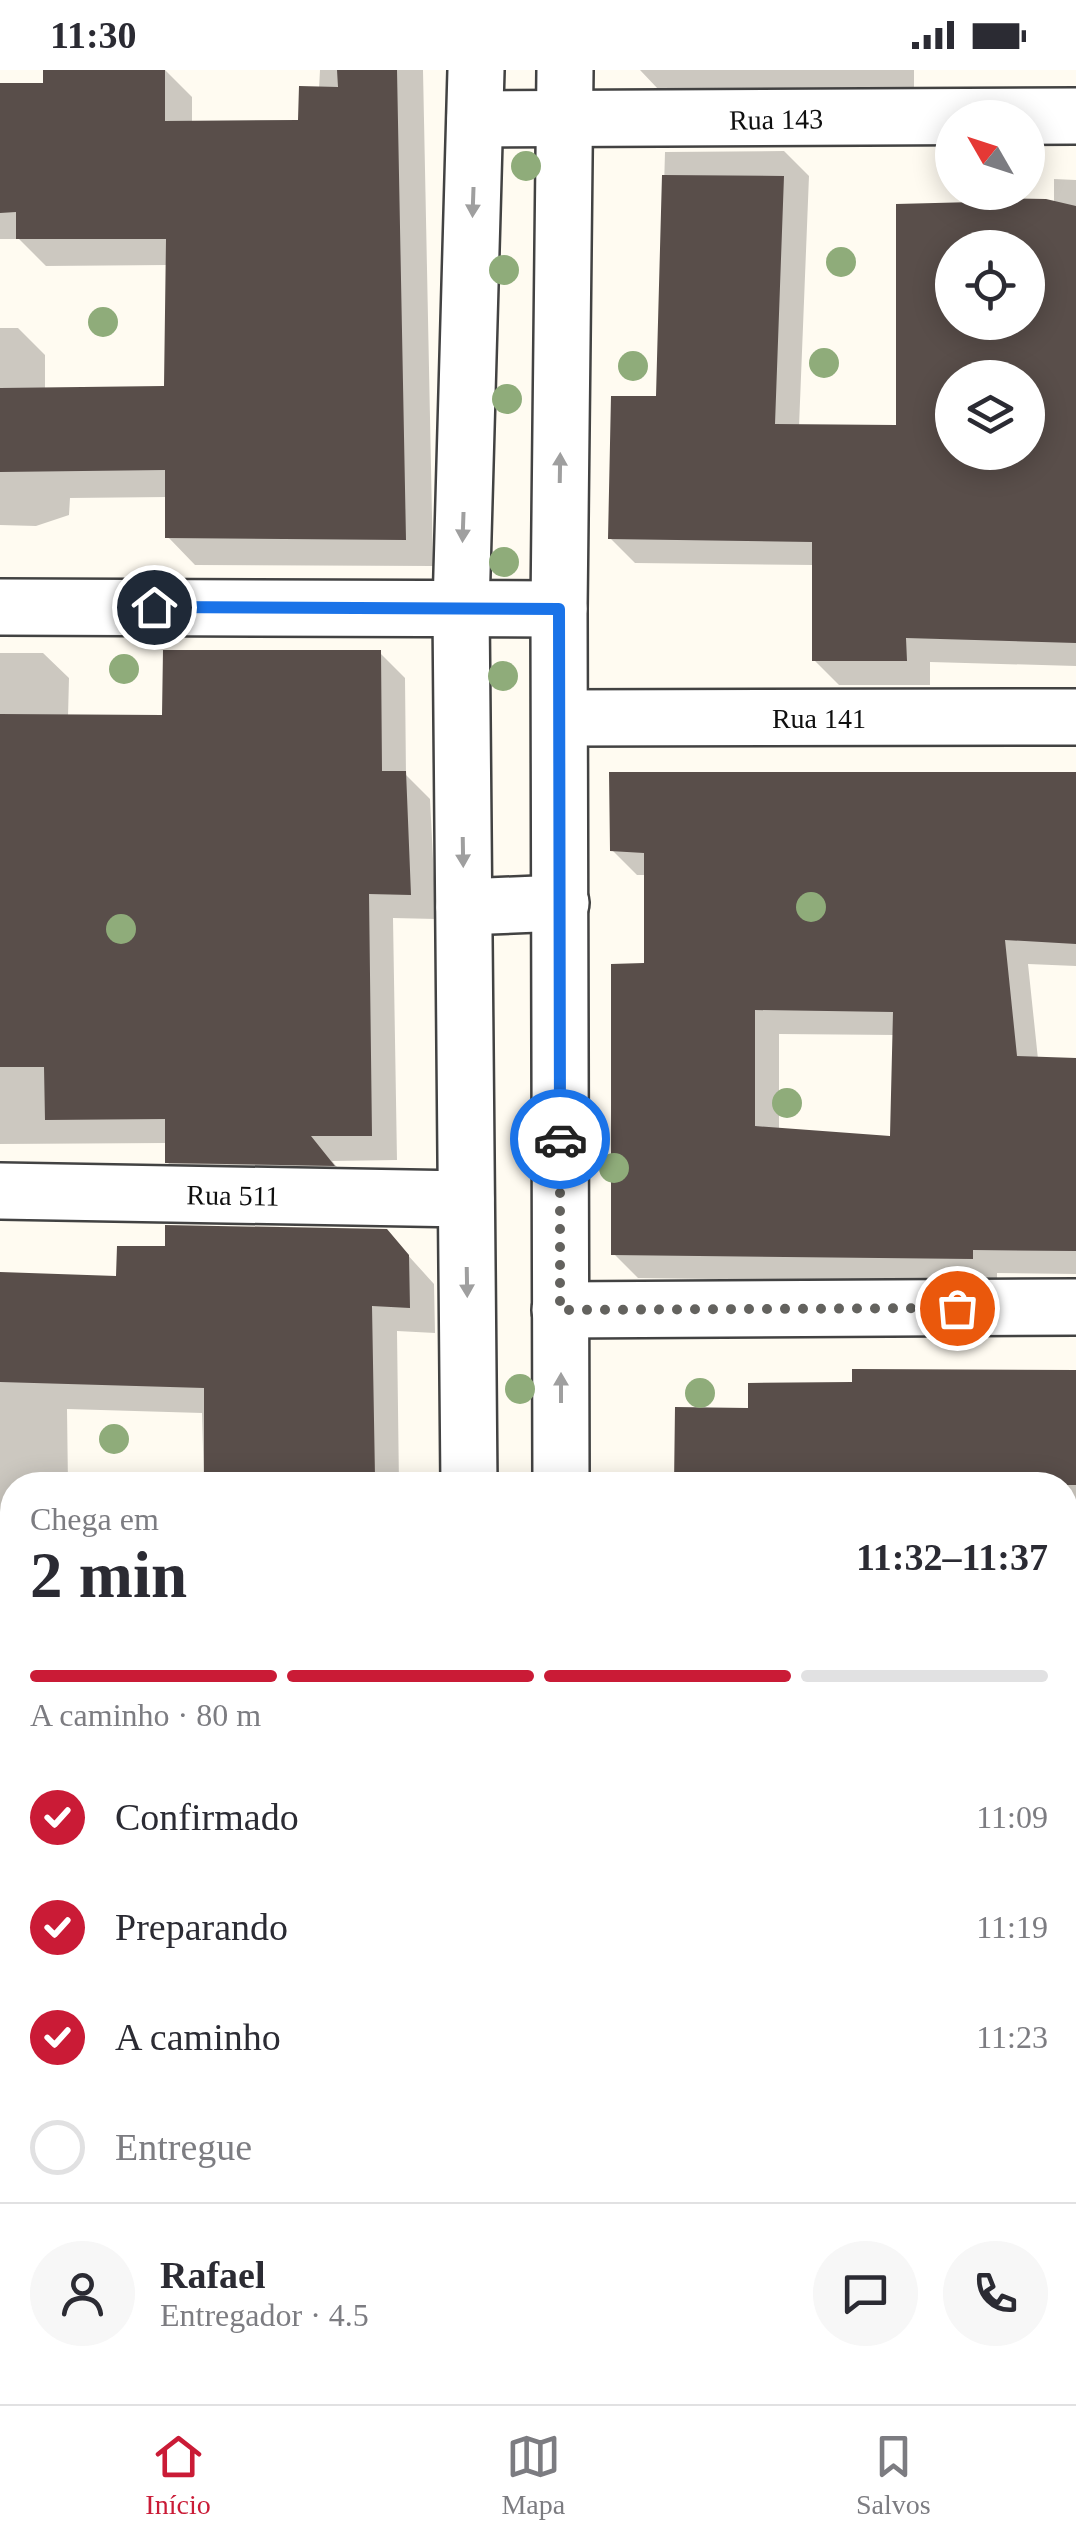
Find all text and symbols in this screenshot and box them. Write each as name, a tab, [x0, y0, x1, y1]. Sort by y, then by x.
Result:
text: 11:30	[50, 14, 137, 56]
north arrow	[935, 100, 1045, 210]
map controls	[935, 100, 1045, 470]
street label: Rua 143	[729, 103, 823, 136]
one-way arrow	[464, 187, 480, 219]
button: locate	[935, 230, 1045, 340]
button: layers	[935, 360, 1045, 470]
one-way arrow	[553, 451, 569, 483]
one-way arrow	[455, 512, 471, 544]
pin	[112, 565, 197, 650]
icon: home	[127, 580, 182, 635]
street label: Rua 141	[772, 703, 866, 734]
one-way arrow	[456, 837, 472, 869]
courier	[510, 1089, 610, 1189]
icon: car	[533, 1112, 588, 1167]
street label: Rua 511	[186, 1179, 280, 1212]
pin	[915, 1266, 1000, 1351]
one-way arrow	[459, 1267, 475, 1299]
icon: bag	[930, 1281, 985, 1336]
one-way arrow	[553, 1371, 569, 1403]
text: Chega em	[30, 1501, 159, 1537]
text: 11:32–11:37	[856, 1536, 1048, 1578]
text: 2 min	[30, 1539, 187, 1611]
text: A caminho · 80 m	[30, 1697, 261, 1733]
icon: check	[30, 1790, 85, 1845]
text: Confirmado	[115, 1796, 299, 1838]
text: 11:09	[976, 1799, 1048, 1835]
icon: check	[30, 1900, 85, 1955]
text: Preparando	[115, 1906, 288, 1948]
text: 11:19	[976, 1909, 1048, 1945]
icon: check	[30, 2010, 85, 2065]
text: A caminho	[115, 2016, 281, 2058]
text: 11:23	[976, 2019, 1048, 2055]
text: Entregue	[115, 2126, 252, 2168]
button: person	[30, 2241, 135, 2346]
button: chat	[813, 2241, 918, 2346]
button: phone	[943, 2241, 1048, 2346]
text: Rafael	[160, 2254, 266, 2296]
text: Entregador · 4.5	[160, 2297, 369, 2333]
tab: Início	[145, 2429, 211, 2521]
tab: Mapa	[501, 2429, 565, 2521]
tab: Salvos	[856, 2429, 931, 2521]

